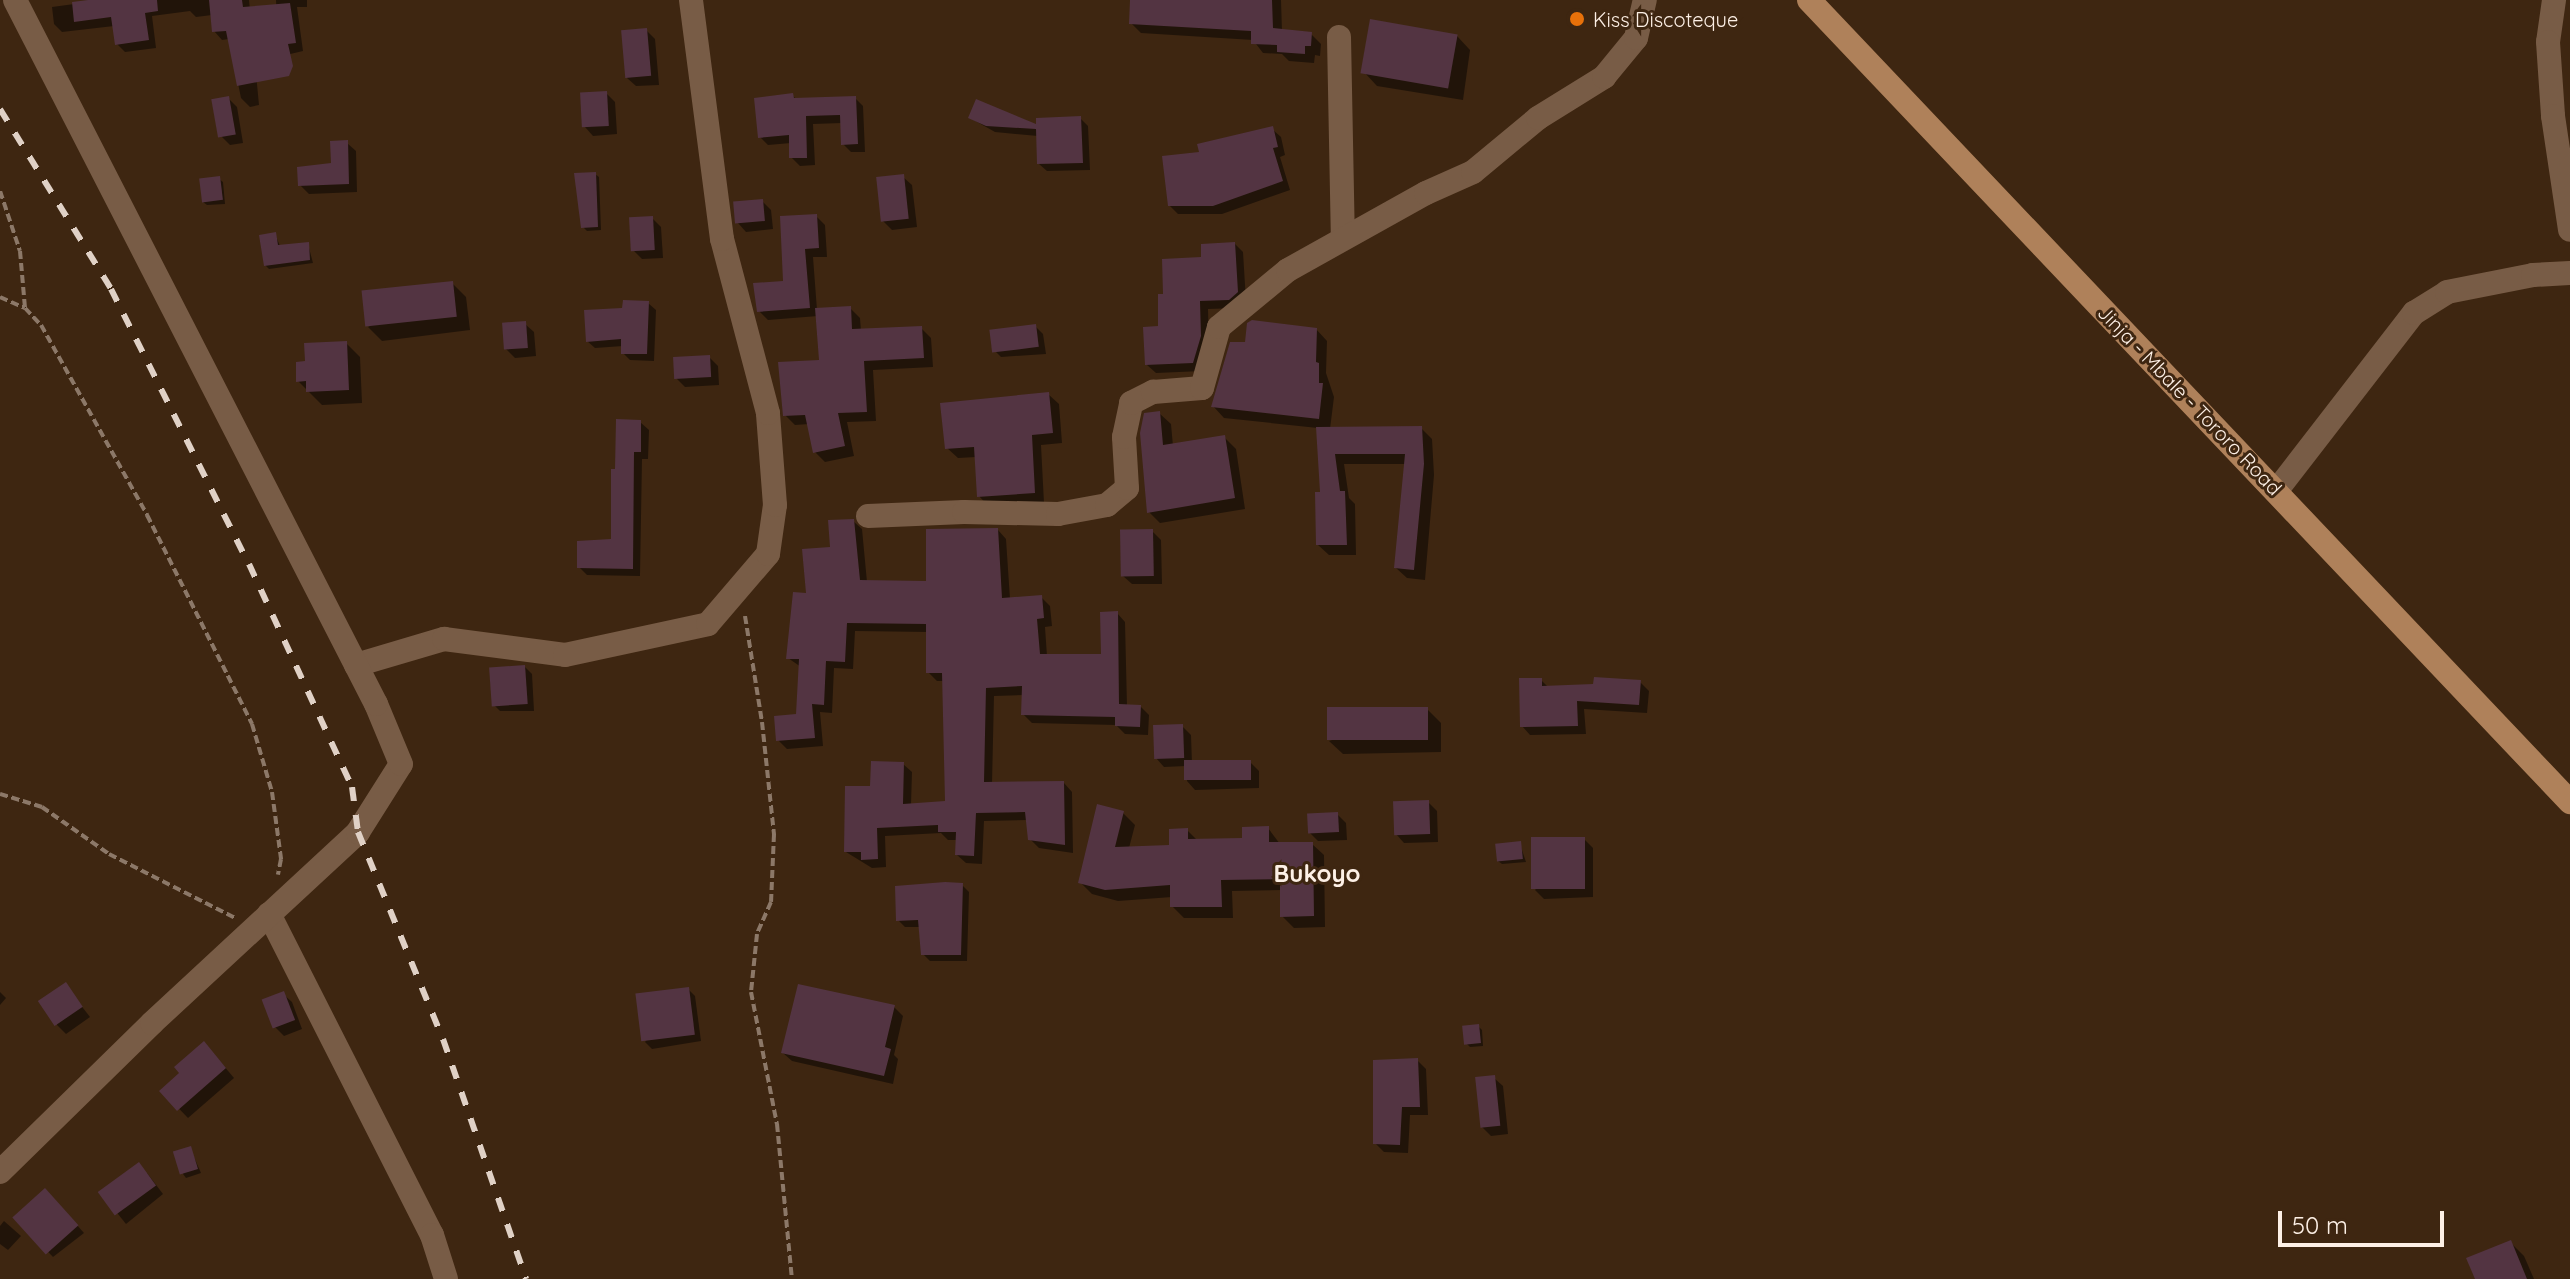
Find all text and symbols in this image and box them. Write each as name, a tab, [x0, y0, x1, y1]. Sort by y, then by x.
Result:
place label: Kiss Discoteque	[1593, 7, 1738, 31]
marker: Kiss Discoteque	[1568, 10, 1586, 28]
street label: Jinja - Mbale - Tororo Road	[2093, 300, 2287, 500]
district label: Bukoyo	[1274, 860, 1360, 888]
scale bar	[2282, 1195, 2448, 1245]
text: 50 m	[2292, 1210, 2348, 1240]

